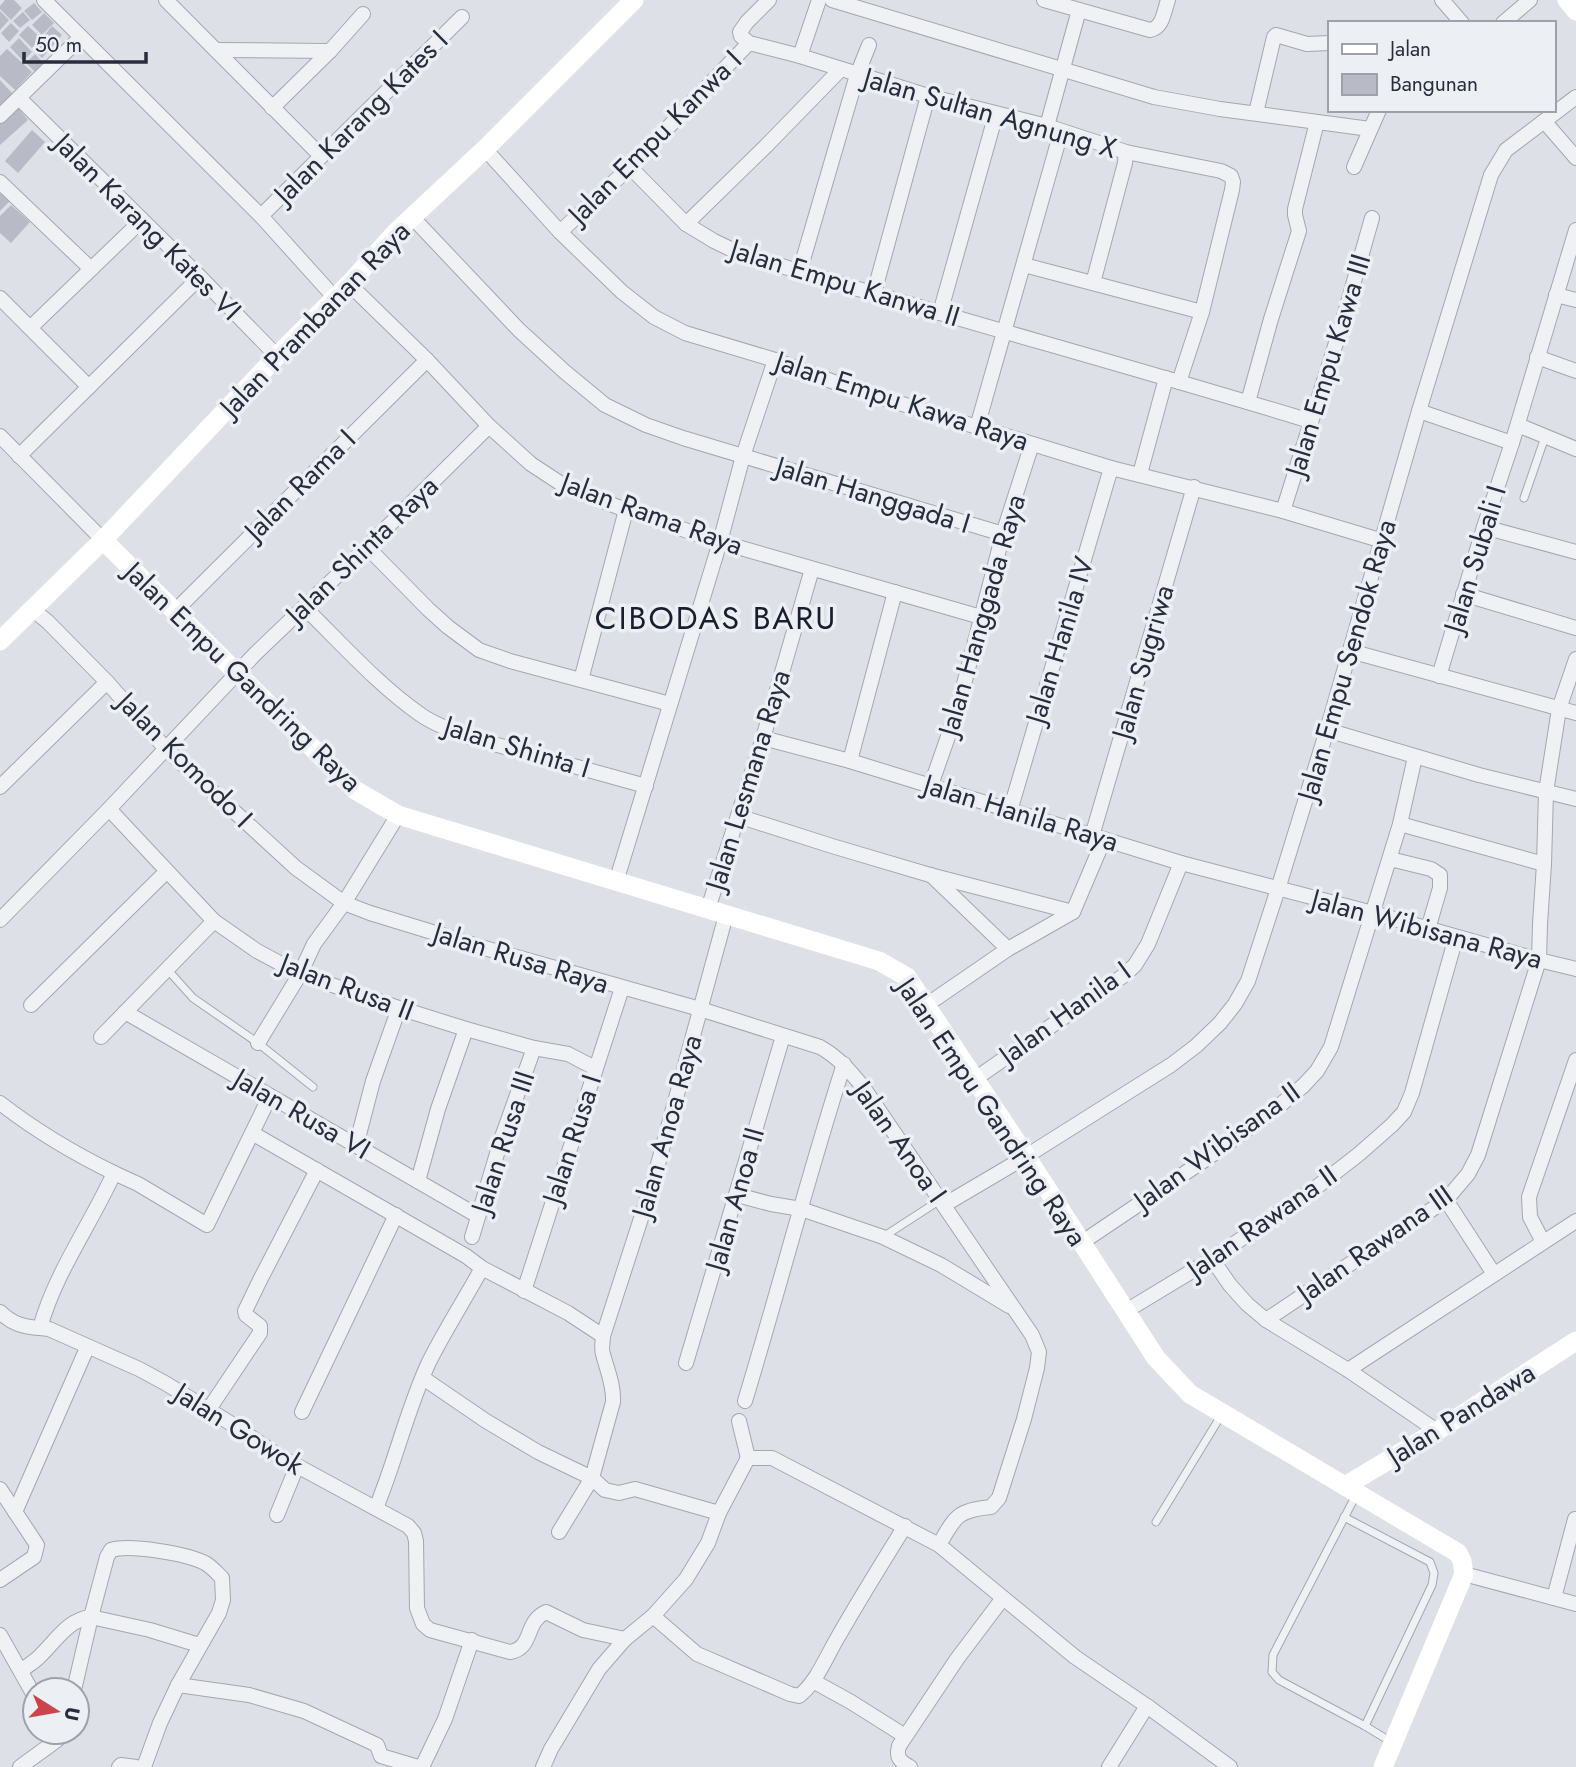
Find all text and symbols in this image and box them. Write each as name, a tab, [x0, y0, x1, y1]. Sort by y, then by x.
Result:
scale bar	[24, 21, 147, 65]
street label: Jalan Karang Kates I	[262, 21, 457, 216]
legend	[1328, 21, 1555, 112]
text: 50 m	[35, 30, 82, 60]
text: Jalan	[1387, 34, 1431, 64]
street label: Jalan Empu Kanwa I	[556, 41, 751, 236]
street label: Jalan Sultan Agnung X	[855, 56, 1122, 169]
text: Bangunan	[1390, 69, 1478, 99]
street label: Jalan Karang Kates VI	[42, 121, 251, 330]
street label: Jalan Prambanan Raya	[208, 212, 419, 429]
street label: Jalan Empu Kanwa II	[721, 227, 965, 337]
street label: Jalan Empu Kawa III	[1274, 249, 1381, 485]
street label: Jalan Empu Kawa Raya	[766, 339, 1034, 461]
street label: Jalan Rama I	[232, 420, 365, 553]
street label: Jalan Hanggada I	[767, 445, 975, 544]
street label: Jalan Rama Raya	[552, 461, 749, 566]
street label: Jalan Shinta Raya	[273, 466, 448, 637]
street label: Jalan Subali I	[1432, 480, 1517, 641]
street label: Jalan Hanggada Raya	[927, 489, 1036, 744]
street label: Jalan Empu Sendok Raya	[1286, 515, 1407, 809]
street label: Jalan Empu Gandring Raya	[112, 550, 371, 802]
street label: Jalan Hanila IV	[1014, 551, 1105, 732]
street label: Jalan Sugriwa	[1100, 580, 1185, 748]
district label: CIBODAS BARU	[595, 595, 837, 641]
street label: Jalan Lesmana Raya	[694, 665, 801, 899]
street label: Jalan Komodo I	[105, 680, 262, 837]
street label: Jalan Shinta I	[435, 704, 595, 789]
street label: Jalan Hanila Raya	[915, 763, 1123, 862]
street label: Jalan Wibisana Raya	[1303, 877, 1547, 980]
street label: Jalan Rusa Raya	[424, 911, 614, 1004]
street label: Jalan Rusa II	[270, 941, 420, 1031]
street label: Jalan Hanila I	[987, 951, 1139, 1077]
street label: Jalan Empu Gandring Raya	[884, 966, 1097, 1254]
street label: Jalan Anoa Raya	[620, 1030, 713, 1226]
street label: Jalan Rusa VI	[222, 1056, 378, 1170]
street label: Jalan Rusa III	[460, 1066, 545, 1222]
street label: Jalan Rusa I	[531, 1069, 612, 1213]
street label: Jalan Anoa I	[841, 1069, 957, 1211]
street label: Jalan Wibisana II	[1122, 1072, 1309, 1223]
street label: Jalan Anoa II	[694, 1123, 775, 1279]
street label: Jalan Rawana II	[1175, 1155, 1345, 1291]
street label: Jalan Rawana III	[1285, 1175, 1461, 1315]
street label: Jalan Pandawa	[1376, 1352, 1543, 1478]
street label: Jalan Gowok	[163, 1371, 312, 1485]
north arrow	[21, 1676, 91, 1746]
text: U	[58, 1705, 87, 1723]

